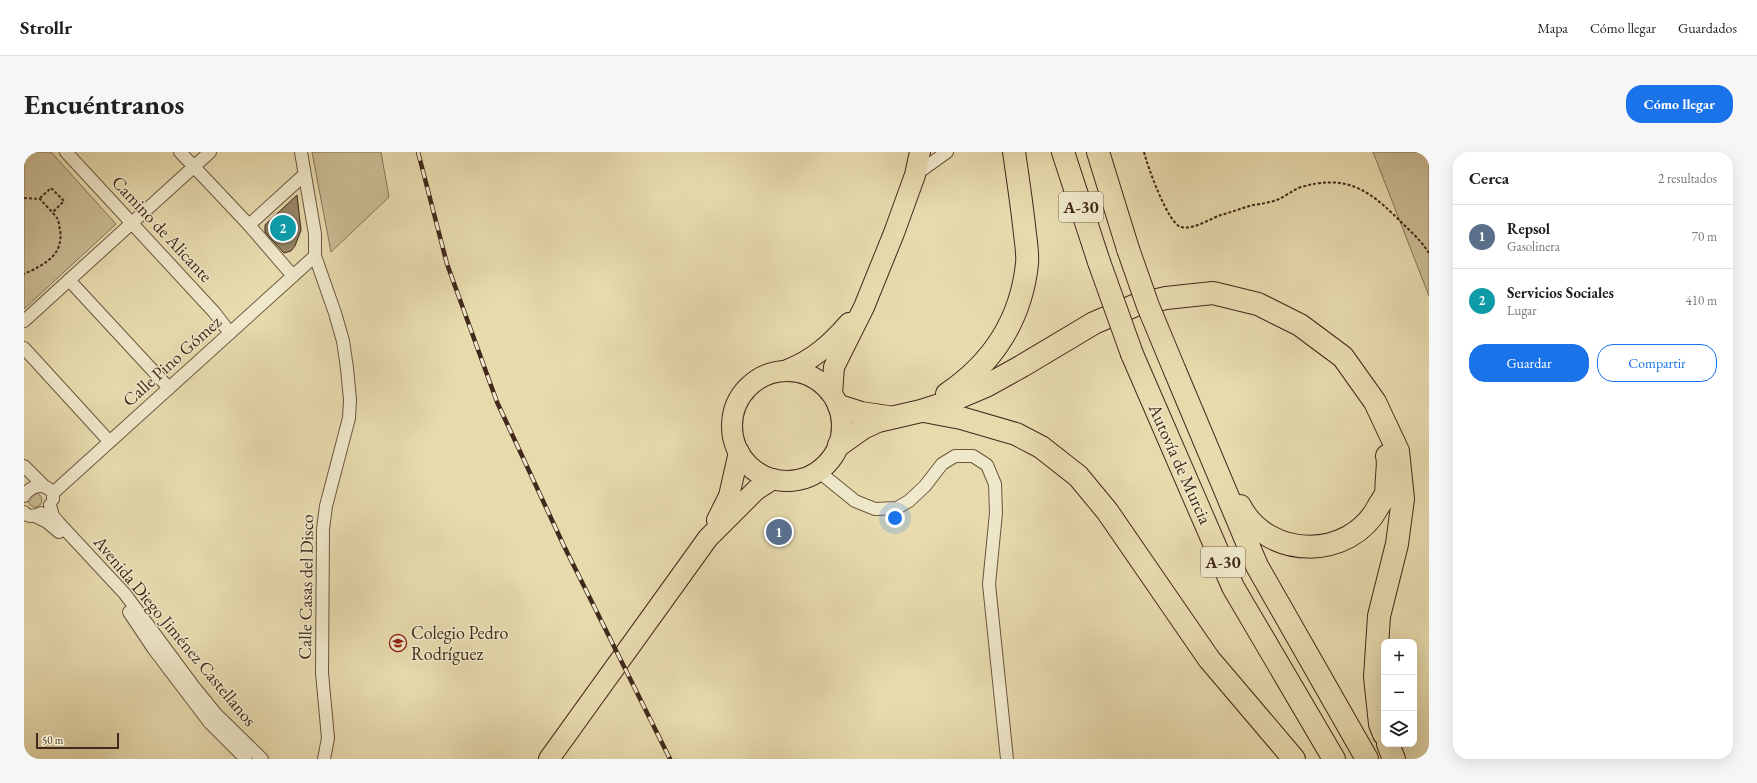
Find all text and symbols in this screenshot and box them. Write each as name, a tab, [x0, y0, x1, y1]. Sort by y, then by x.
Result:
text: Strollr	[20, 15, 72, 40]
text: Mapa	[1537, 19, 1568, 37]
text: Cómo llegar	[1590, 19, 1656, 37]
text: Guardados	[1678, 19, 1737, 37]
button: Cómo llegar	[1626, 85, 1733, 123]
text: Encuéntranos	[24, 86, 184, 122]
text: Cerca	[1469, 167, 1509, 189]
street label: Camino de Alicante	[107, 170, 218, 287]
text: 2 resultados	[1658, 170, 1717, 187]
road number: A-30	[1059, 192, 1103, 222]
pin: 2	[270, 213, 296, 243]
text: Repsol	[1507, 219, 1550, 238]
text: 1	[1479, 228, 1485, 245]
text: 70 m	[1692, 228, 1717, 245]
text: Gasolinera	[1507, 238, 1560, 255]
text: Servicios Sociales	[1507, 283, 1614, 302]
text: 2	[1479, 292, 1485, 309]
text: 410 m	[1686, 292, 1717, 309]
text: Lugar	[1507, 302, 1537, 319]
street label: Calle Pino Gómez	[117, 310, 226, 411]
button: Guardar	[1469, 344, 1589, 382]
button: Compartir	[1597, 344, 1717, 382]
street label: Autovía de Murcia	[1143, 399, 1218, 528]
your location	[885, 508, 905, 528]
street label: Calle Casas del Disco	[293, 514, 318, 660]
pin: 1	[766, 517, 792, 547]
street label: Avenida Diego Jiménez Castellanos	[88, 530, 262, 731]
road number: A-30	[1201, 547, 1245, 577]
place label: Colegio Pedro Rodríguez	[411, 621, 509, 665]
school or university icon: Colegio Pedro Rodríguez	[388, 633, 408, 653]
map controls	[1381, 639, 1417, 747]
button: +	[1381, 639, 1417, 675]
button: −	[1381, 675, 1417, 711]
button: layers	[1381, 711, 1417, 747]
scale bar	[36, 731, 119, 750]
text: 50 m	[42, 733, 63, 747]

